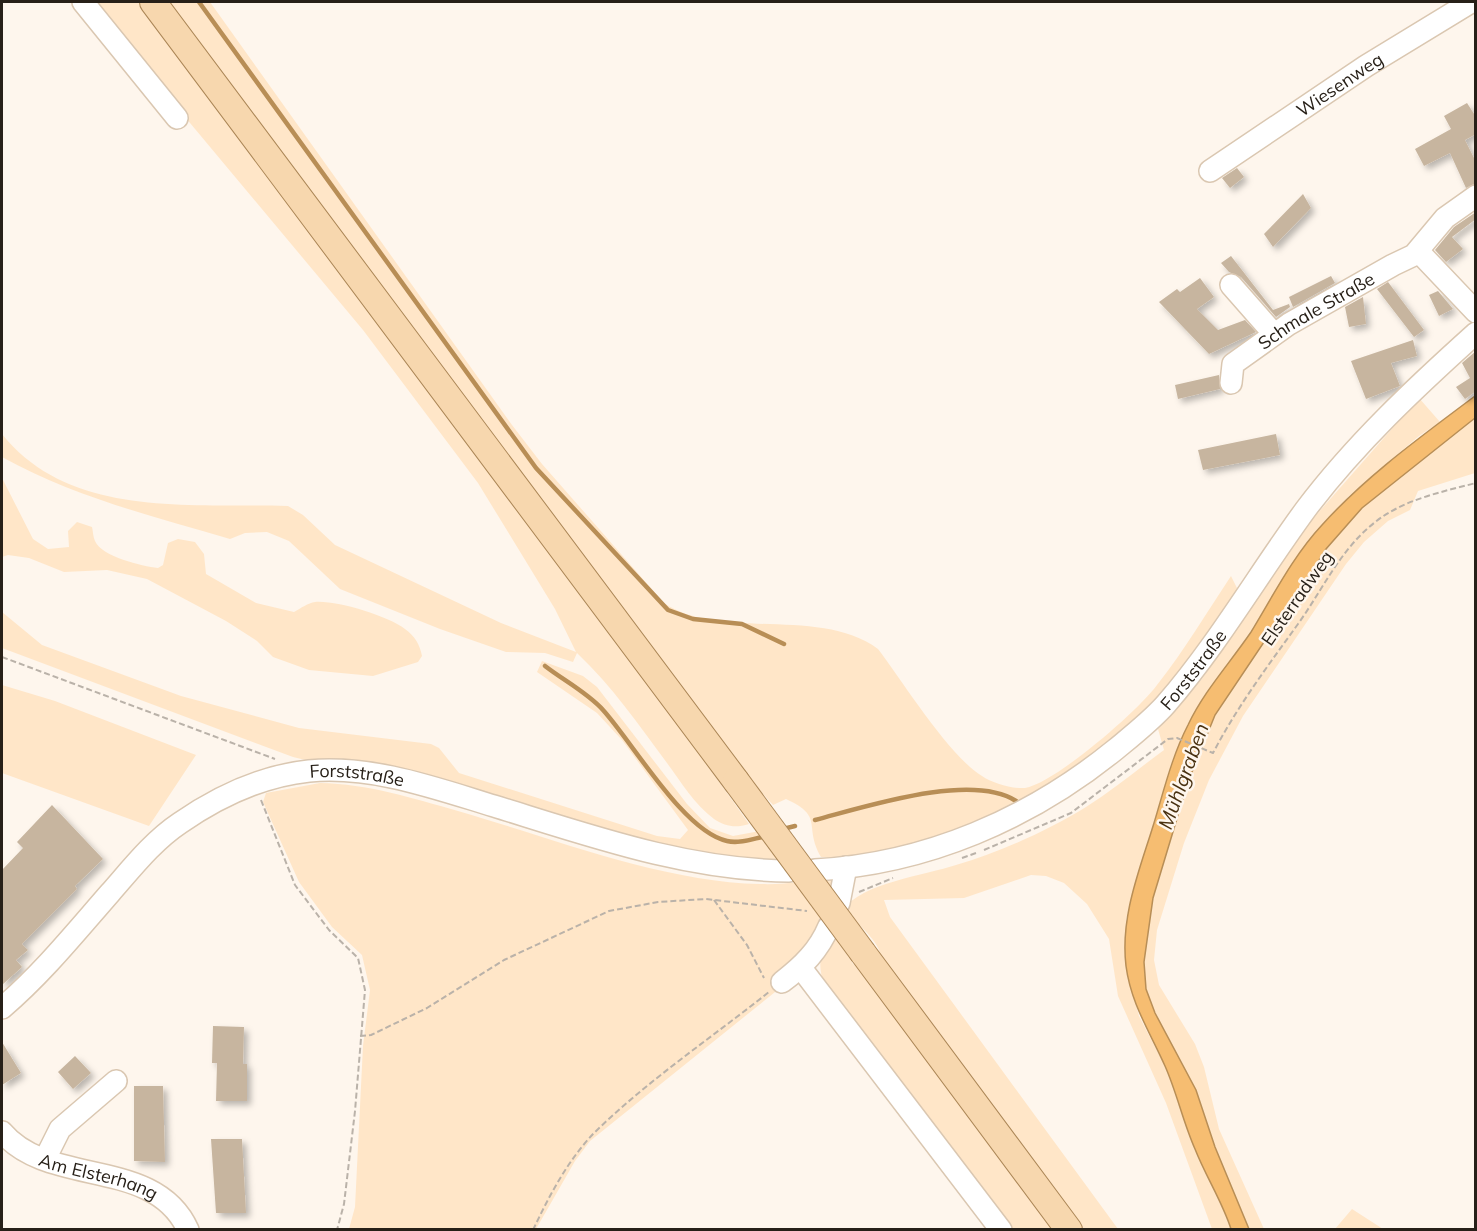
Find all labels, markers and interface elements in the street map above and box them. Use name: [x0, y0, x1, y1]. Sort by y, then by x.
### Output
street label: Wiesenweg: [1292, 47, 1387, 121]
street label: Schmale Straße: [1253, 267, 1378, 354]
street label: Elsterradweg: [1256, 546, 1338, 650]
street label: Forststraße: [1155, 625, 1231, 714]
water label: Mühlgraben: [1152, 720, 1214, 832]
street label: Forststraße: [309, 758, 407, 791]
street label: Am Elsterhang: [36, 1147, 163, 1204]

